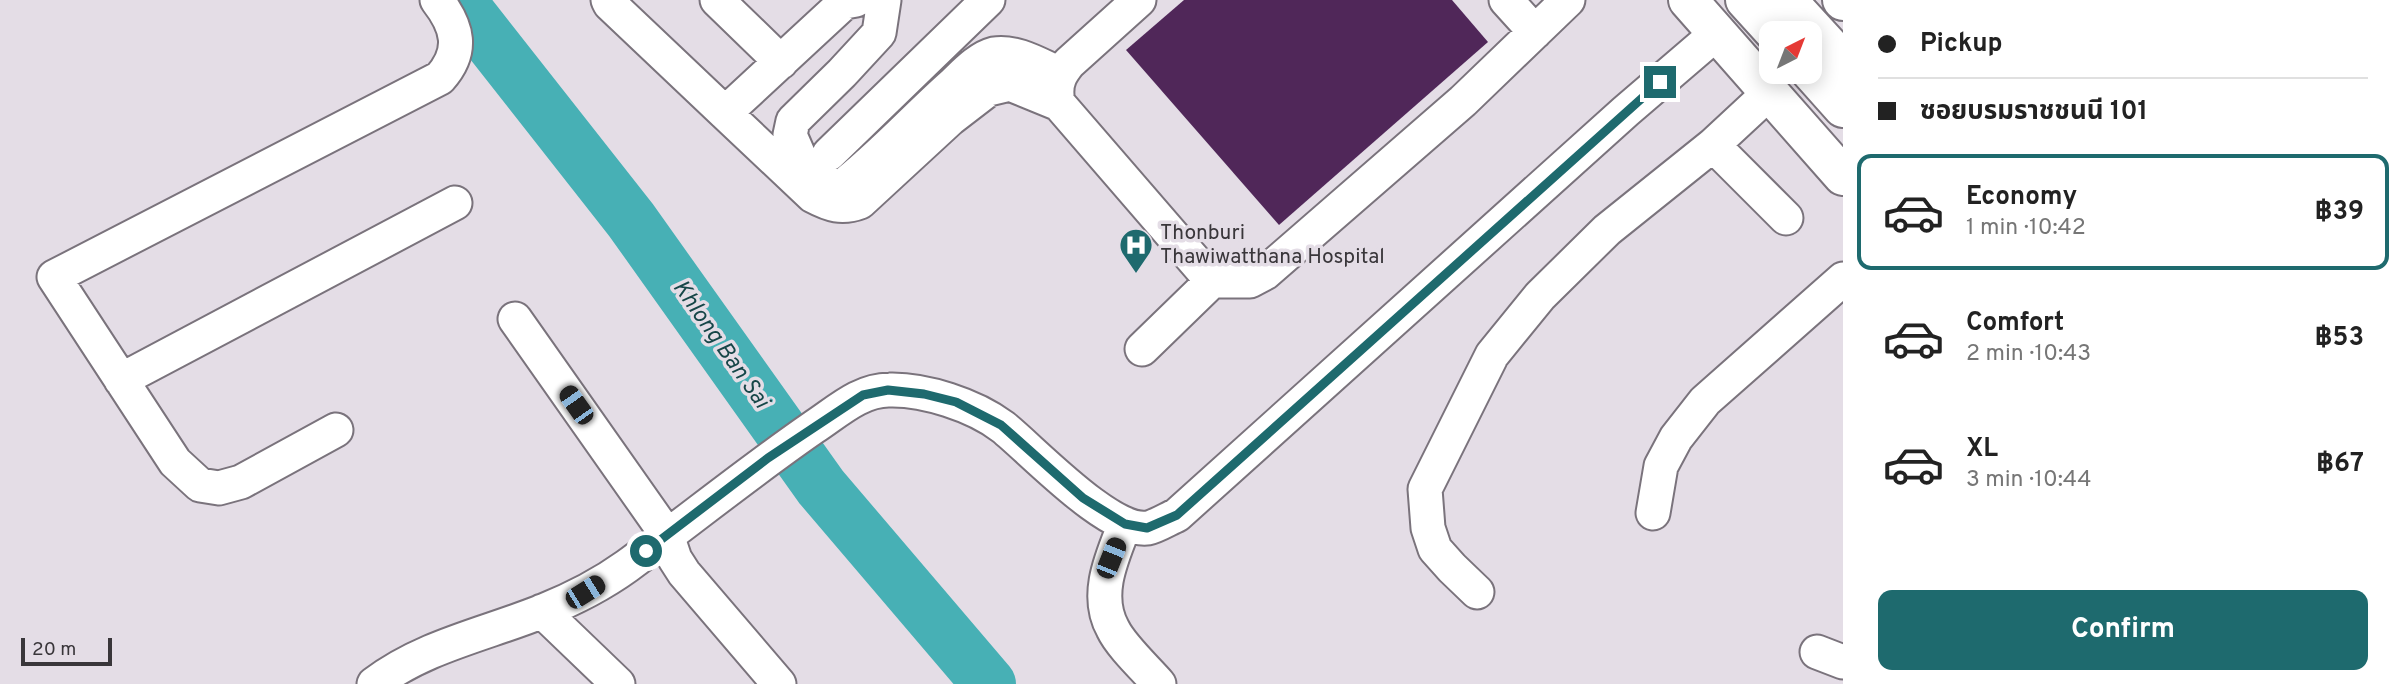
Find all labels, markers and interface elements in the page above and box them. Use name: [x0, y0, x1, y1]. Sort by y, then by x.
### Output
north arrow: [1759, 21, 1822, 84]
map controls: [1759, 21, 1822, 84]
text: Pickup: [1920, 28, 2003, 61]
route end: [1644, 66, 1676, 98]
text: ซอยบรมราชชนนี 101: [1920, 96, 2148, 129]
icon: car: [1882, 181, 1945, 244]
text: Economy: [1966, 181, 2077, 214]
text: ฿39: [2315, 196, 2364, 229]
text: 1 min · 10:42: [1966, 214, 2086, 243]
place label: Thonburi Thawiwatthana Hospital: [1160, 220, 1385, 271]
hospital icon: Thonburi Thawiwatthana Hospital: [1117, 226, 1155, 275]
water label: Khlong Ban Sai: [665, 275, 776, 416]
icon: car: [1882, 307, 1945, 370]
text: Comfort: [1966, 307, 2064, 340]
text: ฿53: [2315, 322, 2364, 355]
text: 2 min · 10:43: [1966, 340, 2091, 369]
car: [556, 382, 597, 428]
icon: car: [1882, 433, 1945, 496]
text: XL: [1966, 433, 1998, 466]
text: ฿67: [2316, 448, 2364, 481]
text: 3 min · 10:44: [1966, 466, 2091, 495]
route start: [630, 535, 662, 567]
car: [1094, 535, 1129, 581]
car: [562, 572, 609, 612]
button: Confirm: [1878, 590, 2368, 670]
scale bar: [21, 635, 112, 667]
text: 20 m: [32, 638, 76, 662]

